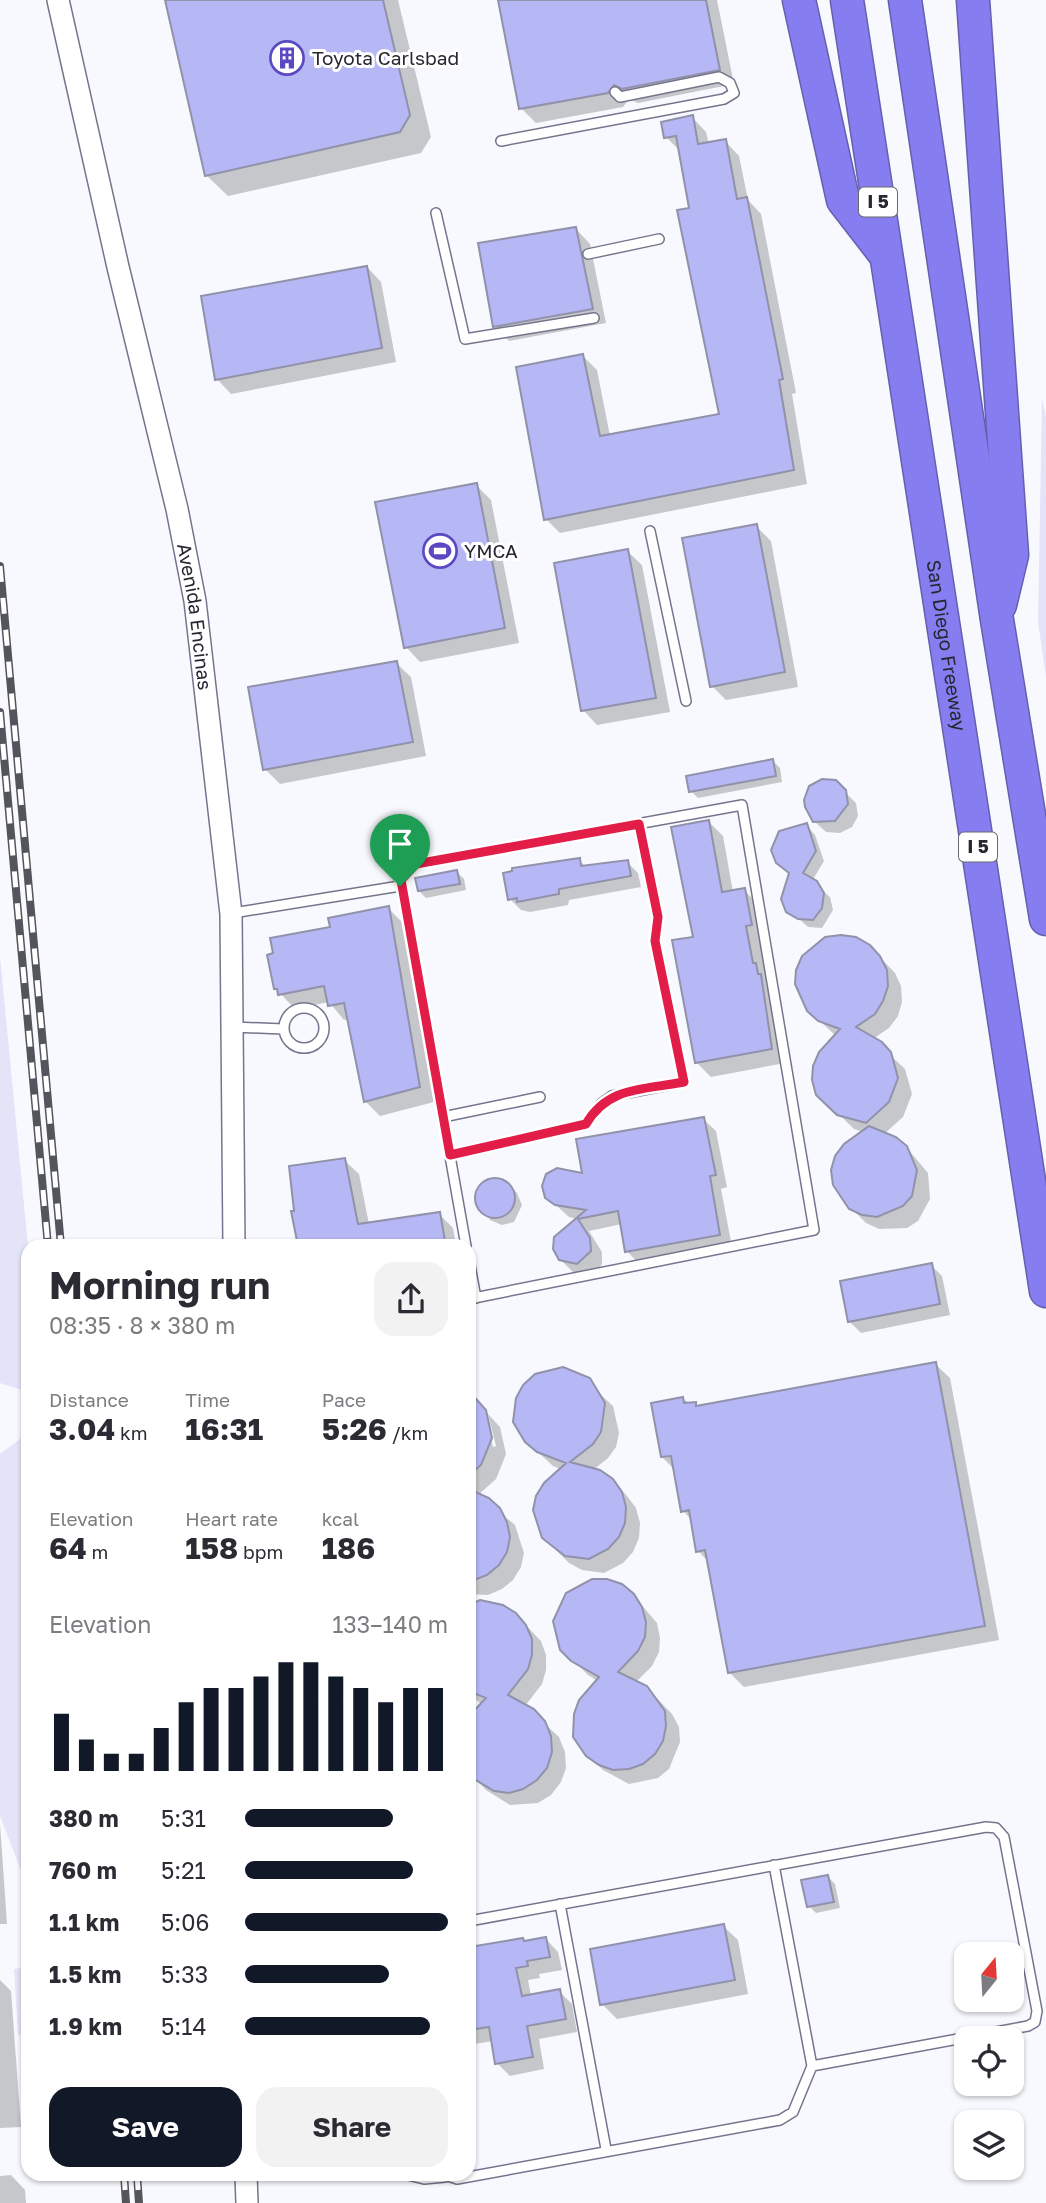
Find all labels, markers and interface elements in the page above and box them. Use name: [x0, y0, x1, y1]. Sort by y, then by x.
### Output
building icon: Toyota Carlsbad: [268, 39, 306, 77]
place label: Toyota Carlsbad: [312, 46, 459, 69]
road number: I 5: [859, 188, 897, 216]
sports icon: YMCA: [421, 532, 459, 570]
place label: YMCA: [464, 539, 518, 562]
street label: Avenida Encinas: [173, 541, 217, 691]
street label: San Diego Freeway: [922, 558, 972, 733]
pin: [370, 814, 430, 886]
icon: arrive: [381, 825, 419, 863]
road number: I 5: [959, 832, 997, 862]
text: Morning run: [49, 1262, 270, 1307]
button: share: [374, 1262, 448, 1336]
text: 08:35 · 8 × 380 m: [49, 1311, 235, 1339]
text: Distance: [49, 1388, 129, 1411]
text: Time: [185, 1388, 230, 1411]
text: Pace: [322, 1388, 366, 1411]
text: 3.04: [49, 1411, 115, 1447]
text: 16:31: [185, 1411, 263, 1447]
text: 5:26: [322, 1411, 387, 1447]
text: km: [115, 1421, 147, 1444]
text: /km: [387, 1421, 428, 1444]
text: Elevation: [49, 1507, 134, 1530]
text: Heart rate: [185, 1507, 278, 1530]
text: kcal: [322, 1507, 359, 1530]
text: 64: [49, 1530, 87, 1566]
text: 158: [185, 1530, 238, 1566]
text: 186: [322, 1530, 375, 1566]
text: m: [87, 1540, 108, 1563]
text: bpm: [238, 1540, 283, 1563]
text: Elevation: [49, 1610, 151, 1638]
text: 133–140 m: [332, 1610, 448, 1638]
text: 380 m: [49, 1804, 119, 1832]
text: 5:31: [161, 1804, 206, 1832]
text: 760 m: [49, 1856, 117, 1884]
text: 5:21: [161, 1856, 206, 1884]
text: 1.1 km: [49, 1908, 119, 1936]
text: 5:06: [161, 1908, 209, 1936]
north arrow: [954, 1942, 1024, 2012]
map controls: [954, 1942, 1024, 2180]
text: 1.5 km: [49, 1960, 121, 1988]
text: 5:33: [161, 1960, 208, 1988]
text: 1.9 km: [49, 2012, 122, 2040]
text: 5:14: [161, 2012, 206, 2040]
button: locate: [954, 2026, 1024, 2096]
button: Save: [49, 2087, 242, 2167]
button: Share: [256, 2087, 448, 2167]
button: layers: [954, 2110, 1024, 2180]

